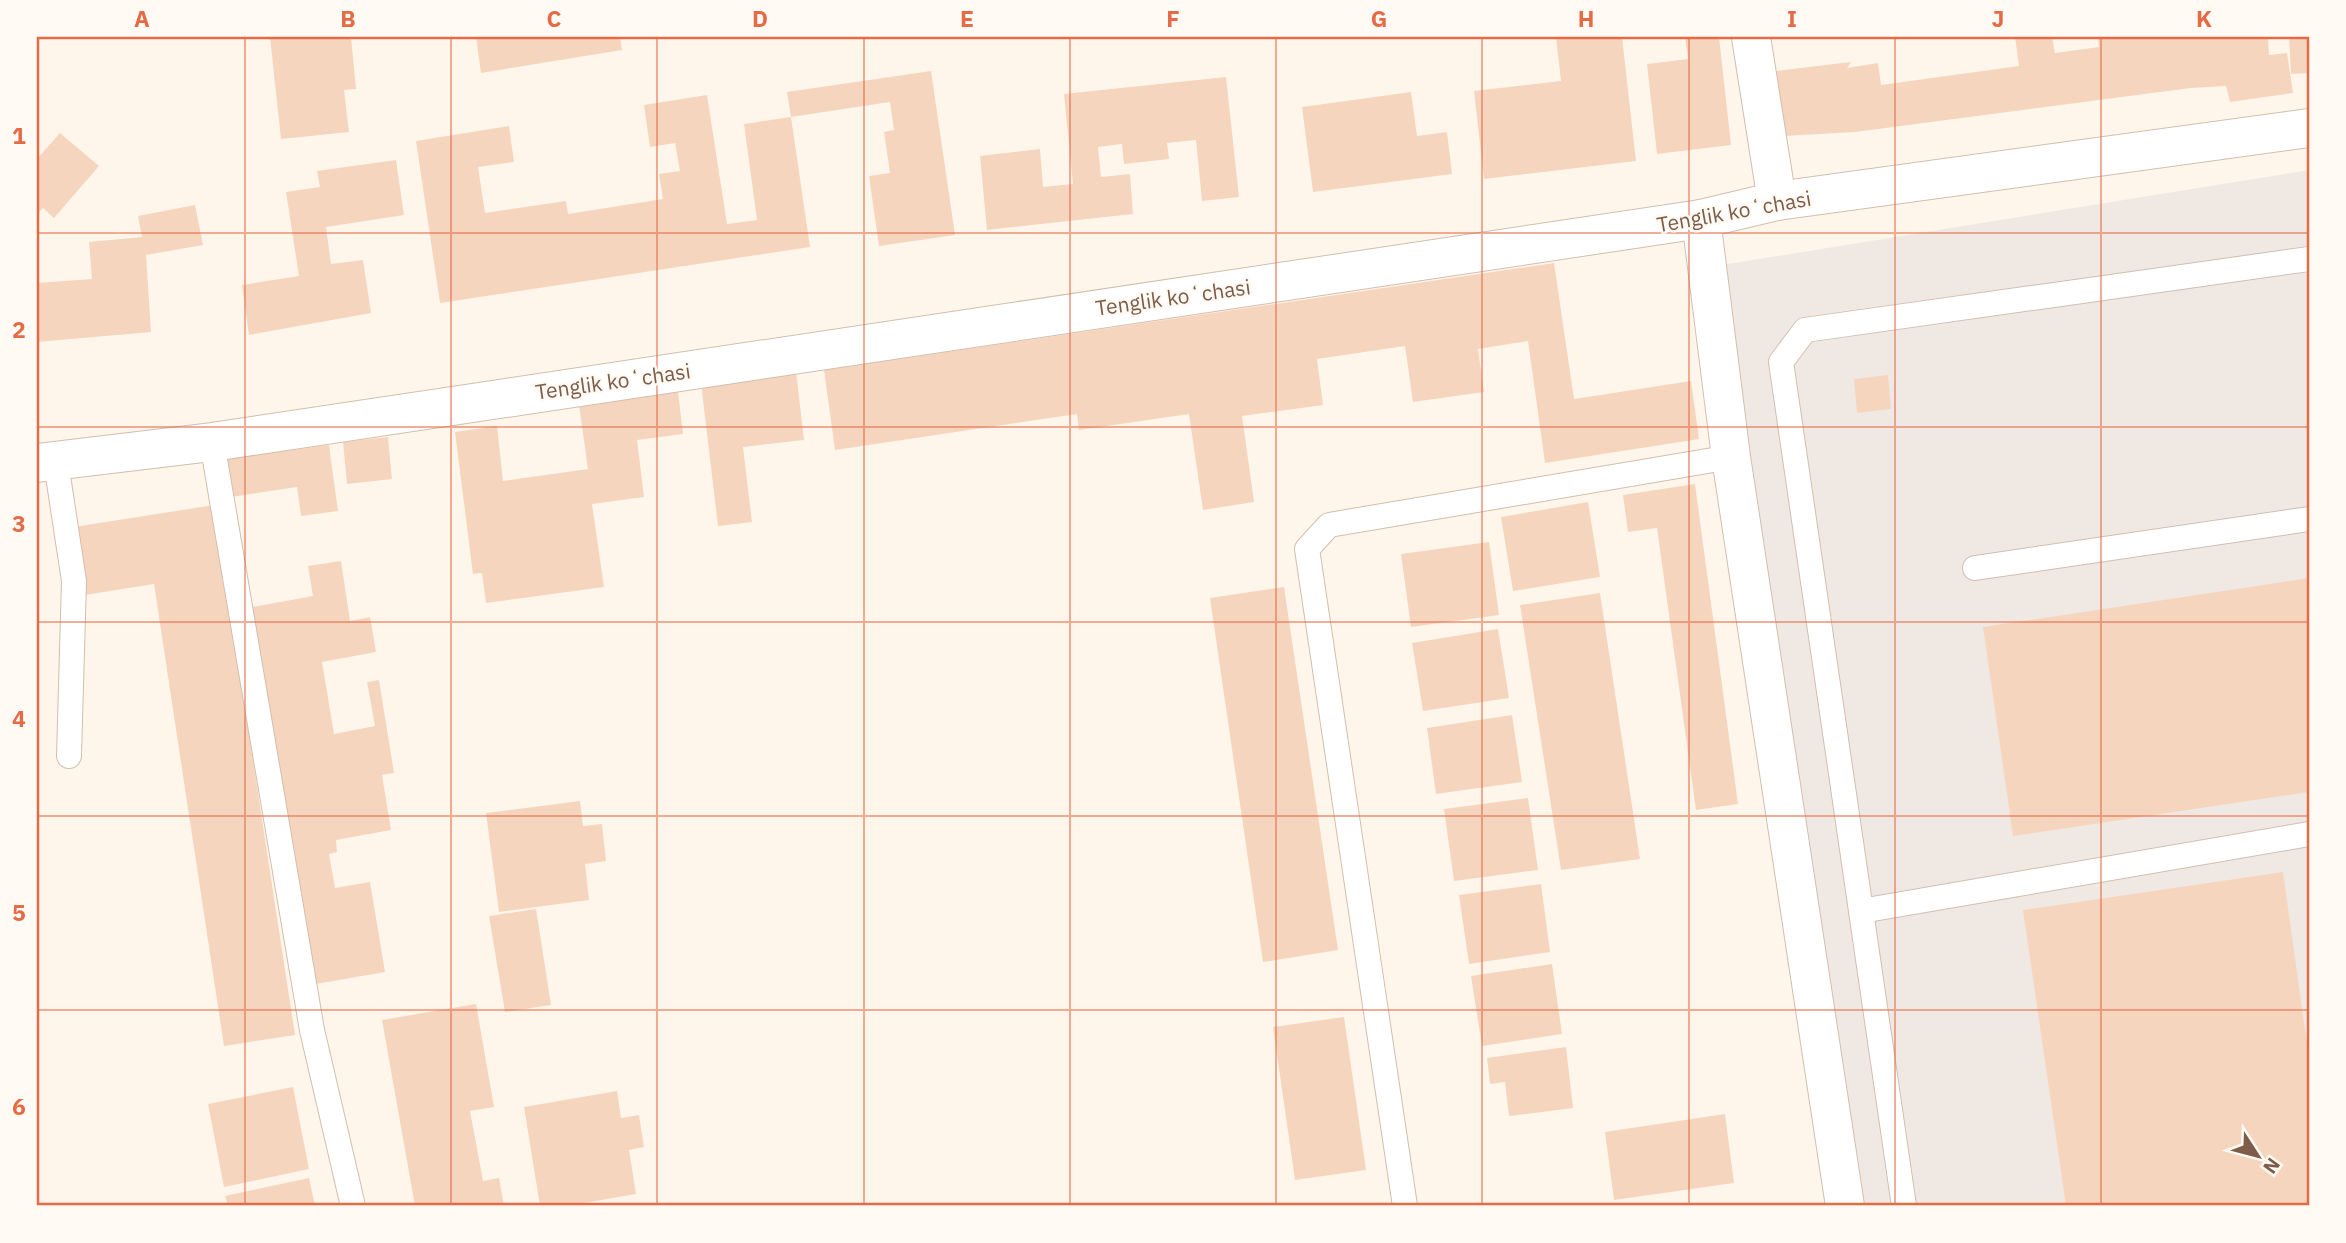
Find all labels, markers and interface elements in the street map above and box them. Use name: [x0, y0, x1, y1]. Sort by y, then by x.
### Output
text: A: [134, 3, 150, 33]
text: B: [340, 3, 356, 33]
text: C: [547, 3, 562, 33]
text: D: [752, 3, 768, 33]
text: E: [960, 3, 974, 33]
text: F: [1166, 3, 1180, 33]
text: G: [1371, 3, 1387, 33]
text: H: [1578, 3, 1594, 33]
text: I: [1787, 3, 1797, 33]
text: J: [1992, 3, 2004, 33]
text: K: [2196, 3, 2212, 33]
text: 1: [12, 120, 26, 150]
street label: Tenglik koʻchasi: [1654, 184, 1813, 238]
street label: Tenglik koʻchasi: [1093, 272, 1252, 322]
text: 2: [12, 314, 26, 344]
street label: Tenglik koʻchasi: [533, 356, 692, 406]
text: 3: [12, 508, 26, 538]
text: 4: [12, 703, 26, 733]
text: 5: [12, 897, 26, 927]
text: 6: [12, 1091, 26, 1121]
north arrow: [2224, 1120, 2294, 1190]
text: N: [2258, 1153, 2286, 1179]

